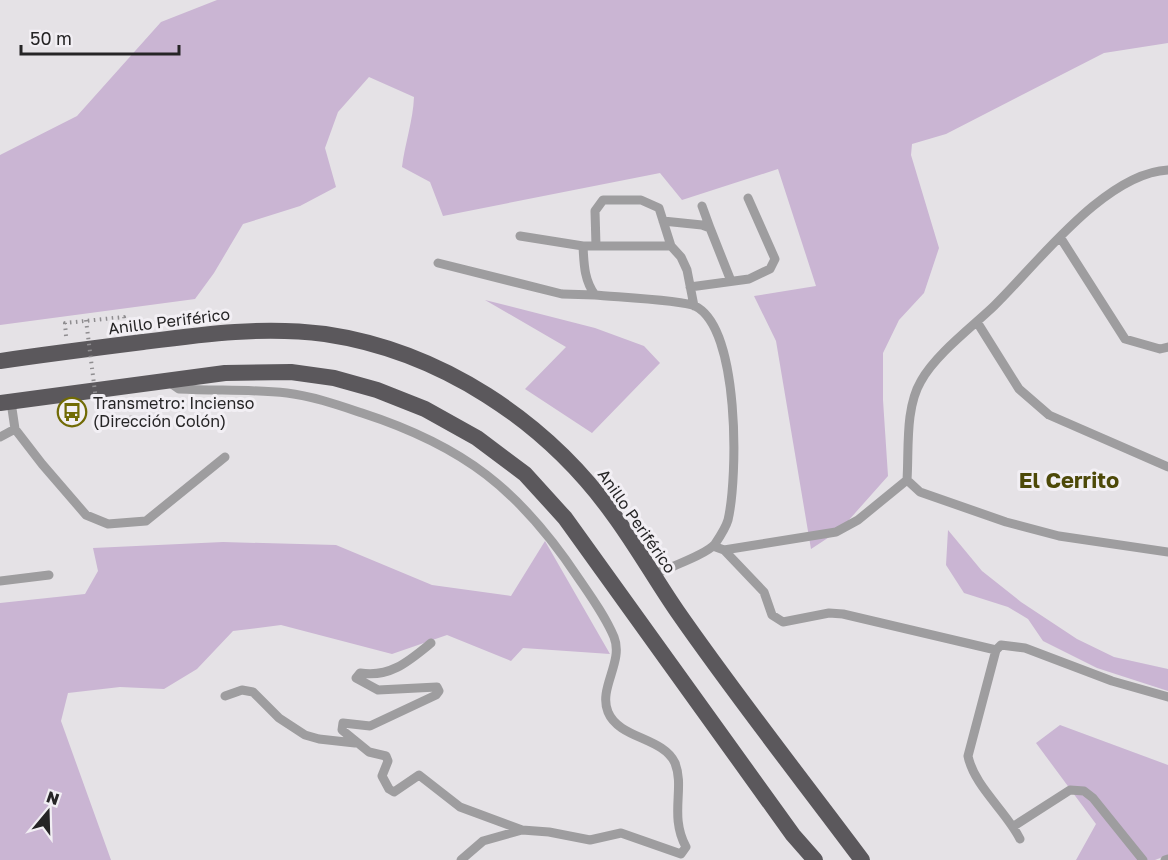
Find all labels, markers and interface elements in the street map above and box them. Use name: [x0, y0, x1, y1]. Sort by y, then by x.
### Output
scale bar: [21, 18, 178, 56]
text: 50 m: [30, 27, 72, 49]
street label: Anillo Periférico: [107, 304, 231, 338]
place label: Transmetro: Incienso (Dirección Colón): [93, 393, 254, 431]
bus stop icon: Transmetro: Incienso (Dirección Colón): [56, 396, 88, 428]
street label: Anillo Periférico: [594, 465, 680, 577]
district label: El Cerrito: [1019, 466, 1119, 493]
north arrow: [18, 782, 78, 842]
text: N: [44, 786, 62, 809]

